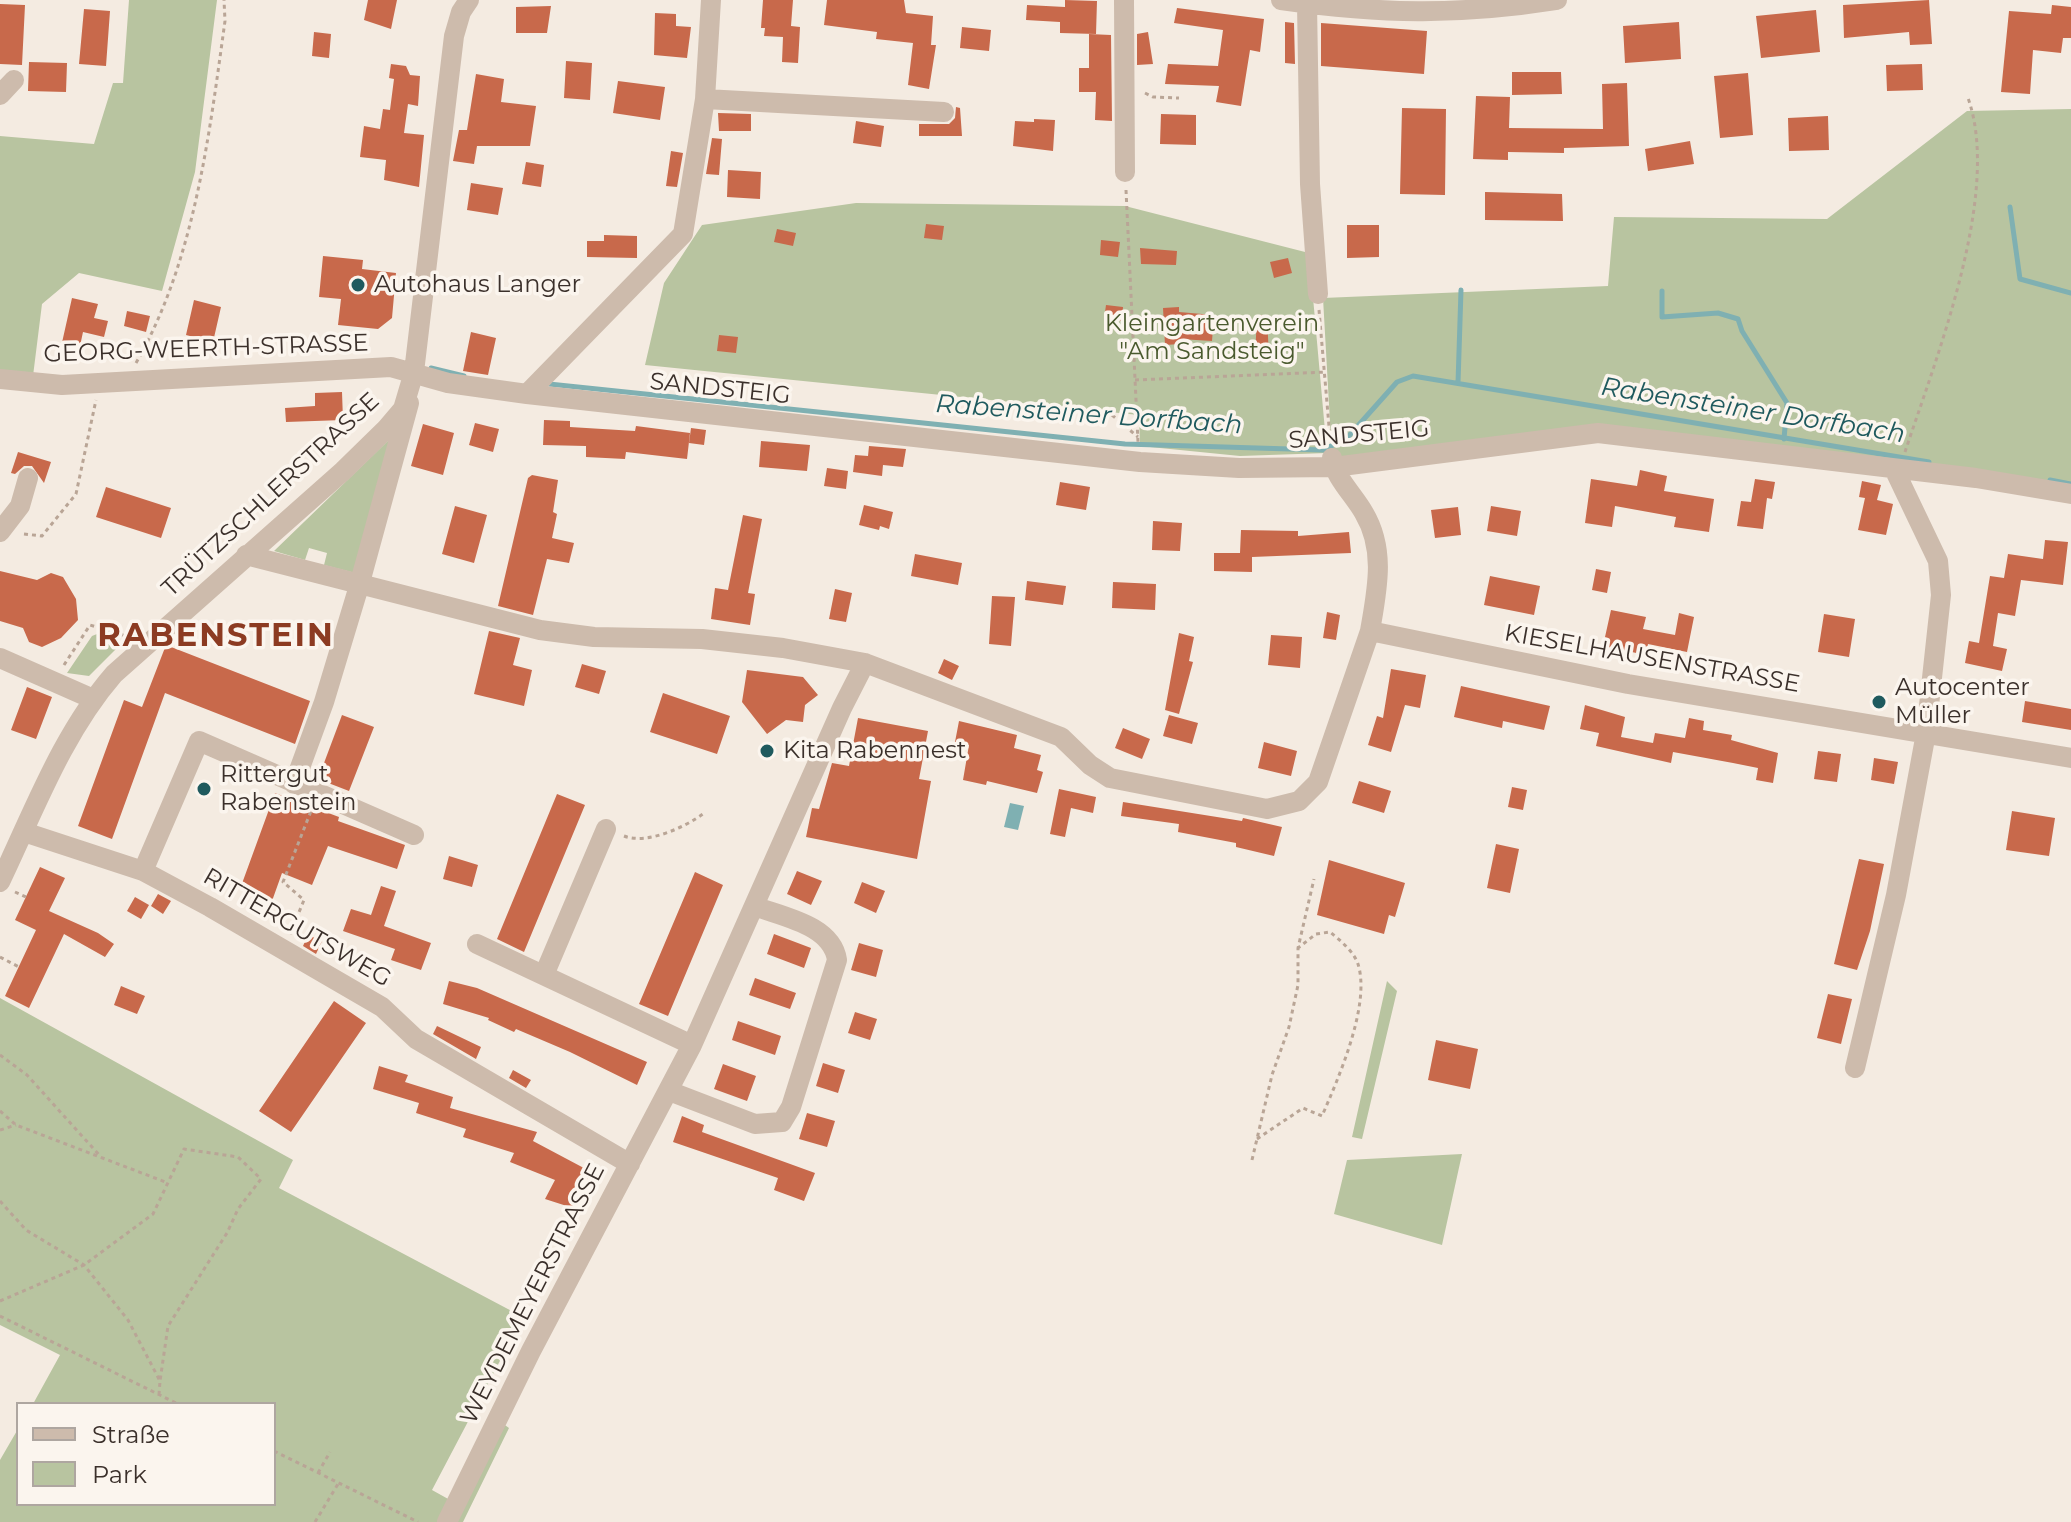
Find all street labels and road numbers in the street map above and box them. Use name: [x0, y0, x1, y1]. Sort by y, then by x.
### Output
street label: GEORG-WEERTH-STRASSE: [43, 329, 369, 369]
street label: SANDSTEIG: [648, 367, 792, 411]
street label: TRÜTZSCHLERSTRASSE: [156, 387, 386, 603]
street label: SANDSTEIG: [1287, 414, 1431, 456]
street label: KIESELHAUSENSTRASSE: [1502, 619, 1802, 699]
street label: RITTERGUTSWEG: [198, 862, 396, 994]
street label: WEYDEMEYERSTRASSE: [455, 1159, 611, 1429]

